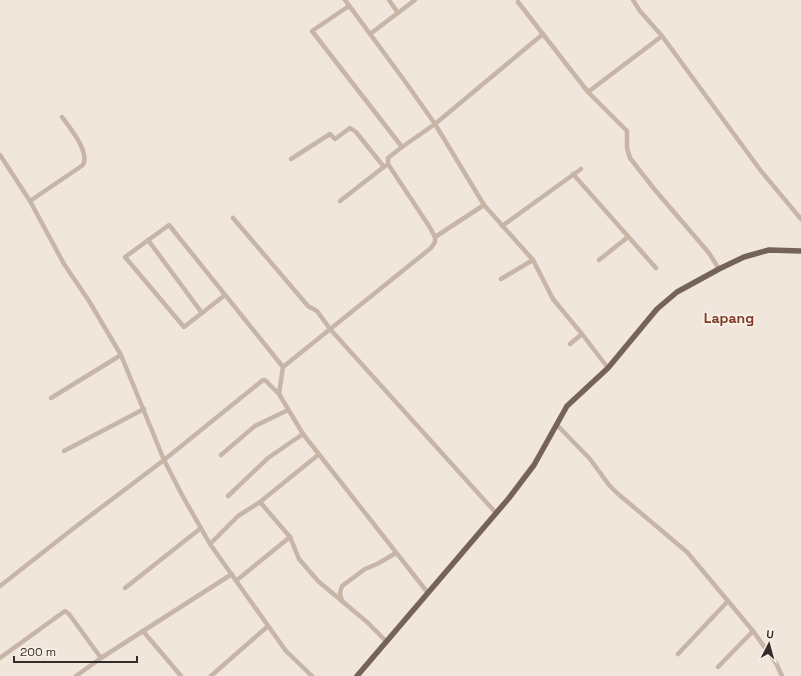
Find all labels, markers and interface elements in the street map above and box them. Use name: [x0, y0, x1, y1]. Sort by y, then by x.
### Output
district label: Lapang: [704, 309, 754, 327]
north arrow: [749, 624, 789, 664]
text: U: [766, 627, 774, 641]
scale bar: [14, 638, 137, 664]
text: 200 m: [20, 644, 56, 660]

